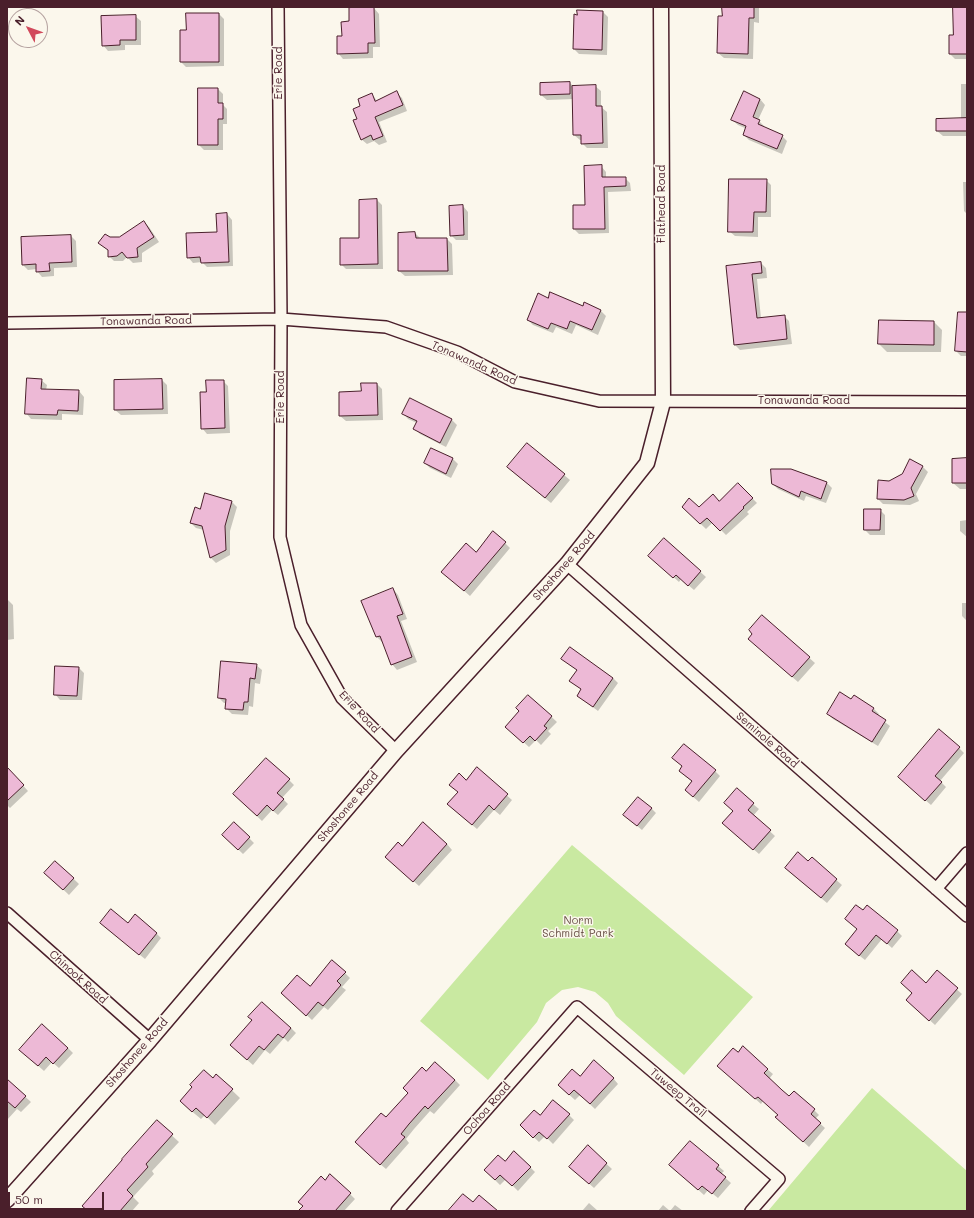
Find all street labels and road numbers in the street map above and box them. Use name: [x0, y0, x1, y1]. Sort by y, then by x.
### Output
street label: Erie Road: [272, 47, 286, 99]
street label: Flathead Road: [655, 165, 669, 243]
street label: Tonawanda Road: [100, 314, 192, 328]
street label: Tonawanda Road: [429, 338, 519, 388]
street label: Erie Road: [274, 371, 288, 423]
street label: Tonawanda Road: [758, 394, 850, 408]
street label: Shoshonee Road: [530, 529, 598, 603]
street label: Erie Road: [336, 688, 382, 736]
street label: Seminole Road: [733, 709, 801, 771]
street label: Shoshonee Road: [315, 769, 381, 845]
street label: Chinook Road: [46, 948, 110, 1006]
street label: Shoshonee Road: [103, 1016, 171, 1090]
street label: Tuweep Trail: [647, 1066, 709, 1120]
street label: Ochoa Road: [460, 1080, 514, 1138]

